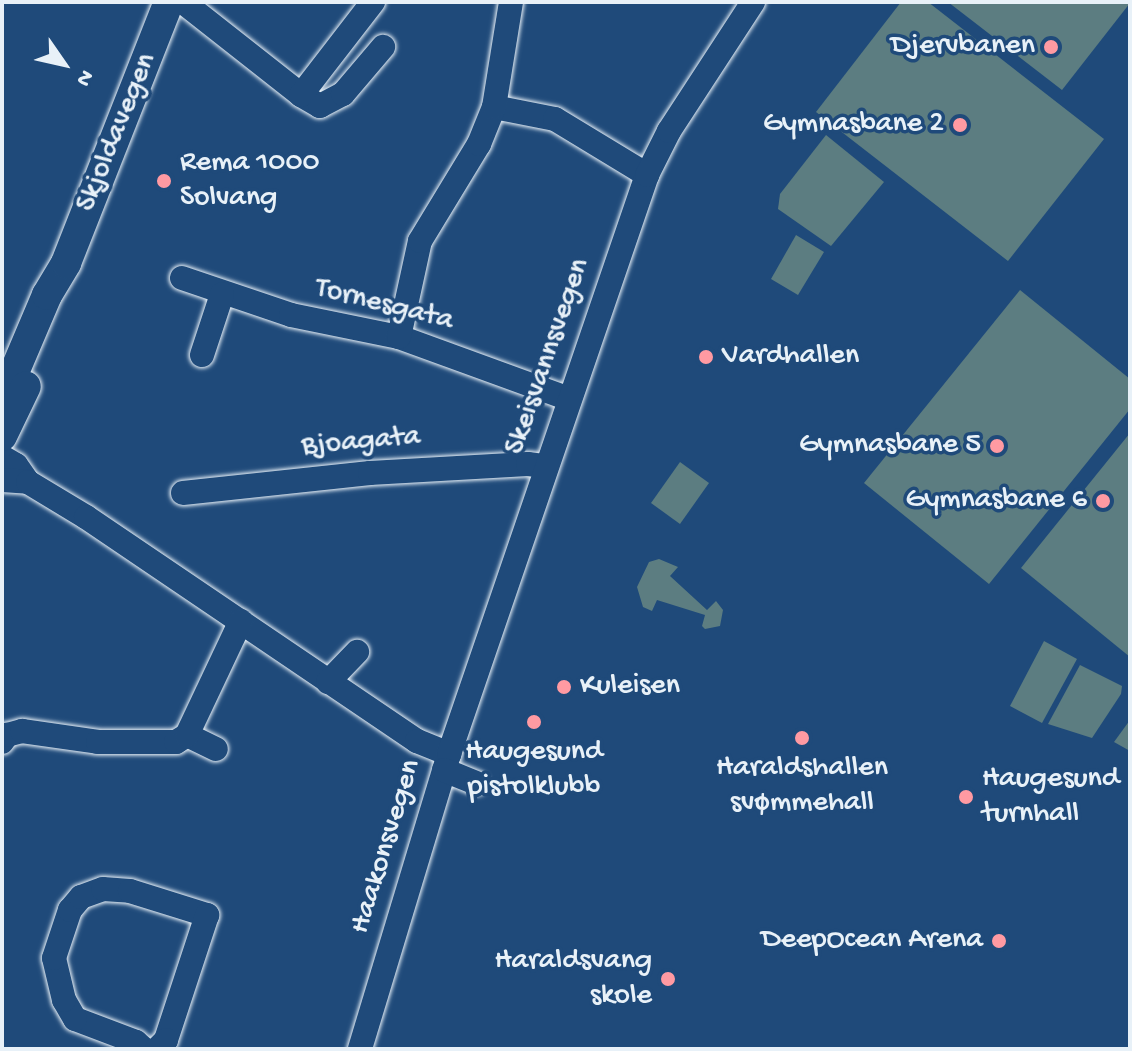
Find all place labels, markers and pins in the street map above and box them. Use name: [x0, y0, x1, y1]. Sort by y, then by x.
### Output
place label: Djervbanen: [891, 29, 1035, 65]
marker: Djervbanen: [1042, 38, 1060, 56]
place label: Gymnasbane 2: [763, 107, 944, 143]
marker: Gymnasbane 2: [951, 116, 969, 134]
place label: Rema 1000 Solvang: [180, 146, 319, 216]
marker: Rema 1000 Solvang: [155, 172, 173, 190]
place label: Vardhallen: [722, 339, 859, 375]
marker: Vardhallen: [697, 348, 715, 366]
place label: Gymnasbane 5: [799, 428, 981, 464]
marker: Gymnasbane 5: [988, 437, 1006, 455]
place label: Gymnasbane 6: [906, 483, 1087, 519]
marker: Gymnasbane 6: [1094, 492, 1112, 510]
place label: Kuleisen: [580, 669, 680, 705]
marker: Kuleisen: [555, 678, 573, 696]
marker: Haugesund pistolklubb: [525, 713, 543, 731]
marker: Haraldshallen svømmehall: [793, 729, 811, 747]
place label: Haugesund pistolklubb: [465, 735, 603, 806]
place label: Haraldshallen svømmehall: [716, 751, 888, 822]
place label: Haugesund turnhall: [982, 762, 1119, 832]
marker: Haugesund turnhall: [957, 788, 975, 806]
place label: DeepOcean Arena: [761, 923, 983, 959]
marker: DeepOcean Arena: [990, 932, 1008, 950]
place label: Haraldsvang skole: [495, 944, 652, 1014]
marker: Haraldsvang skole: [659, 970, 677, 988]

